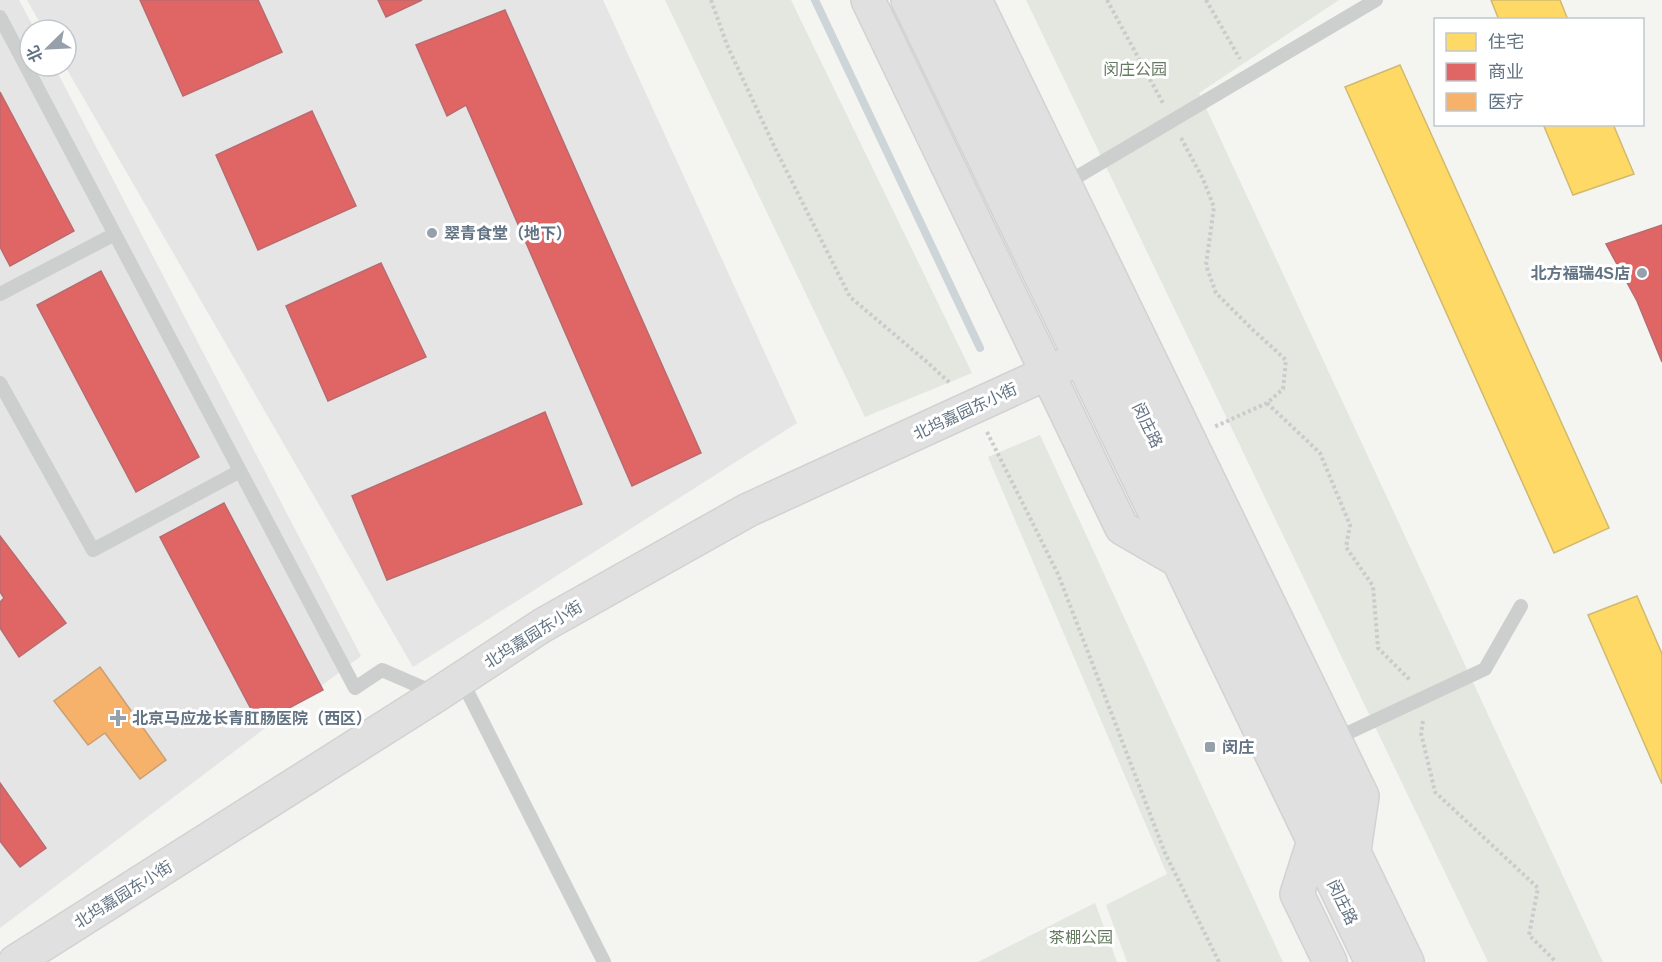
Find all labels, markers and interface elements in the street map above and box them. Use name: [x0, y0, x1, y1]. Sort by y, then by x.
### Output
north arrow: [18, 18, 78, 78]
legend: [1434, 18, 1644, 126]
text: 住宅: [1488, 32, 1524, 52]
text: 北: [24, 43, 46, 65]
park label: 闵庄公园: [1103, 61, 1167, 78]
text: 商业: [1488, 62, 1524, 82]
text: 医疗: [1488, 92, 1524, 112]
place label: 翠青食堂（地下）: [444, 225, 572, 242]
marker: 翠青食堂（地下）: [425, 226, 439, 240]
place label: 北方福瑞4S店: [1530, 265, 1630, 282]
marker: 北方福瑞4S店: [1635, 266, 1649, 280]
street label: 北坞嘉园东小街: [911, 380, 1020, 443]
street label: 闵庄路: [1129, 400, 1166, 451]
street label: 北坞嘉园东小街: [481, 598, 585, 671]
marker: 北京马应龙长青肛肠医院（西区）: [109, 709, 127, 727]
place label: 北京马应龙长青肛肠医院（西区）: [132, 709, 372, 727]
place label: 闵庄: [1222, 739, 1254, 756]
marker: 闵庄: [1203, 740, 1217, 754]
street label: 北坞嘉园东小街: [71, 858, 175, 931]
street label: 闵庄路: [1324, 877, 1361, 928]
park label: 茶棚公园: [1049, 929, 1113, 946]

